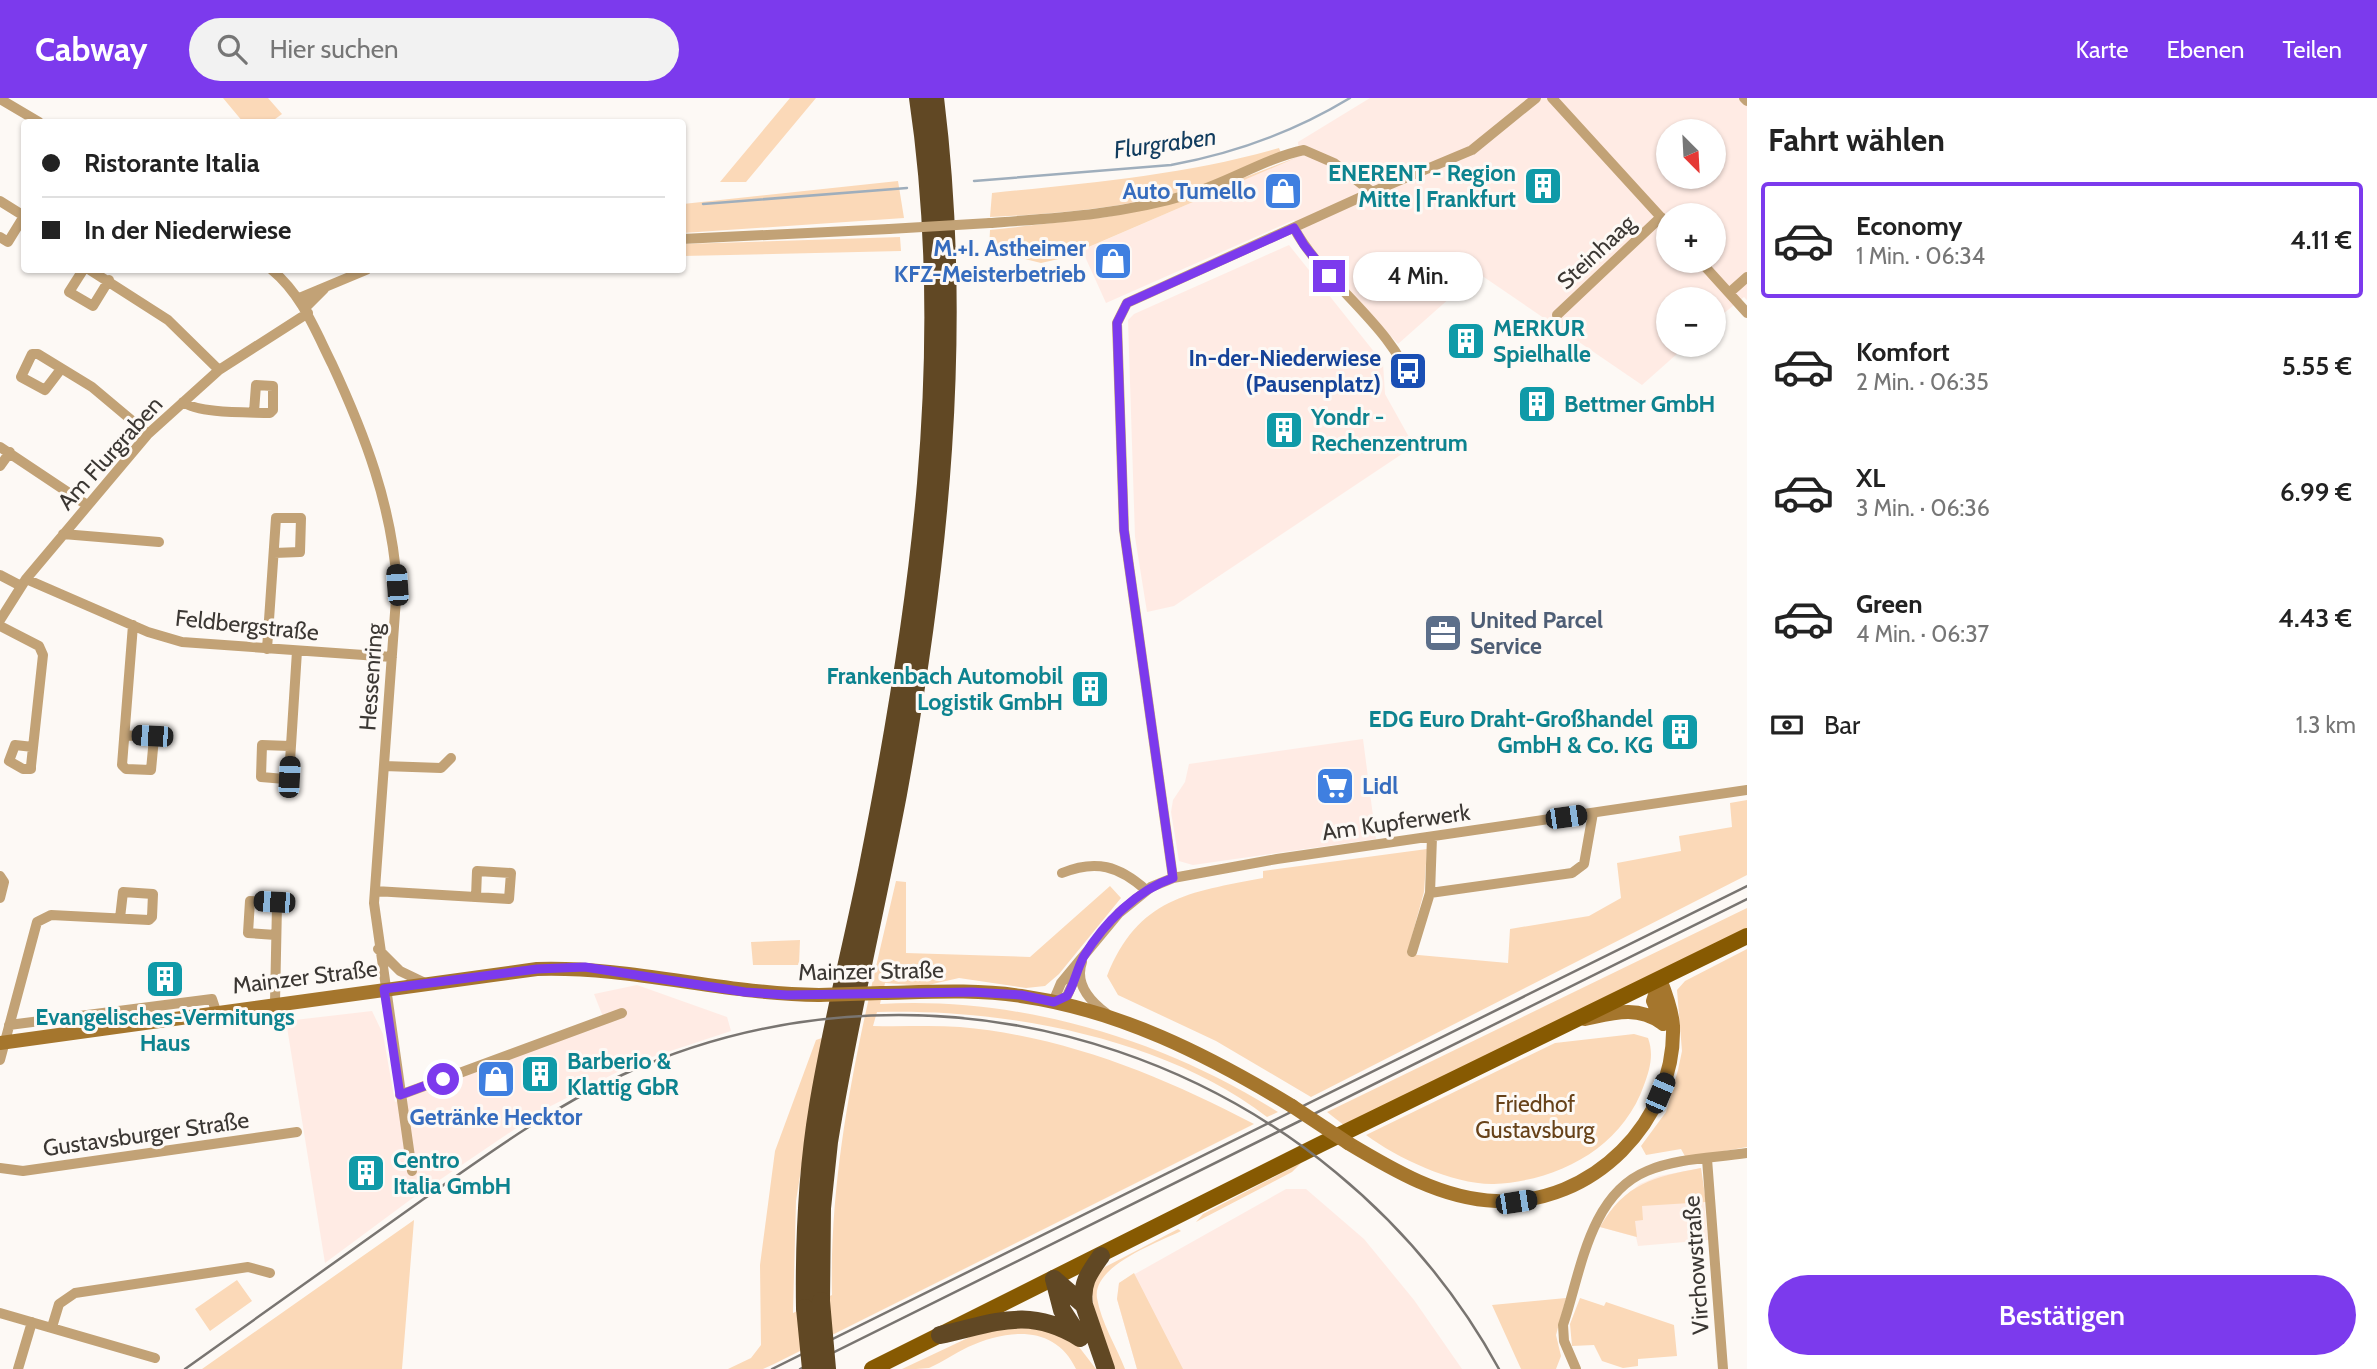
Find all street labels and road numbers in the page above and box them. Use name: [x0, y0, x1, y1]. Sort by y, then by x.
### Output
street label: Steinhaag: [1551, 209, 1641, 295]
street label: Am Flurgraben: [52, 390, 168, 516]
street label: Feldbergstraße: [174, 604, 320, 646]
street label: Hessenring: [353, 622, 389, 732]
street label: Am Kupferwerk: [1320, 798, 1472, 846]
street label: Mainzer Straße: [231, 954, 379, 1000]
street label: Mainzer Straße: [798, 956, 944, 986]
street label: Gustavsburger Straße: [41, 1106, 251, 1162]
street label: Virchowstraße: [1677, 1194, 1715, 1335]

